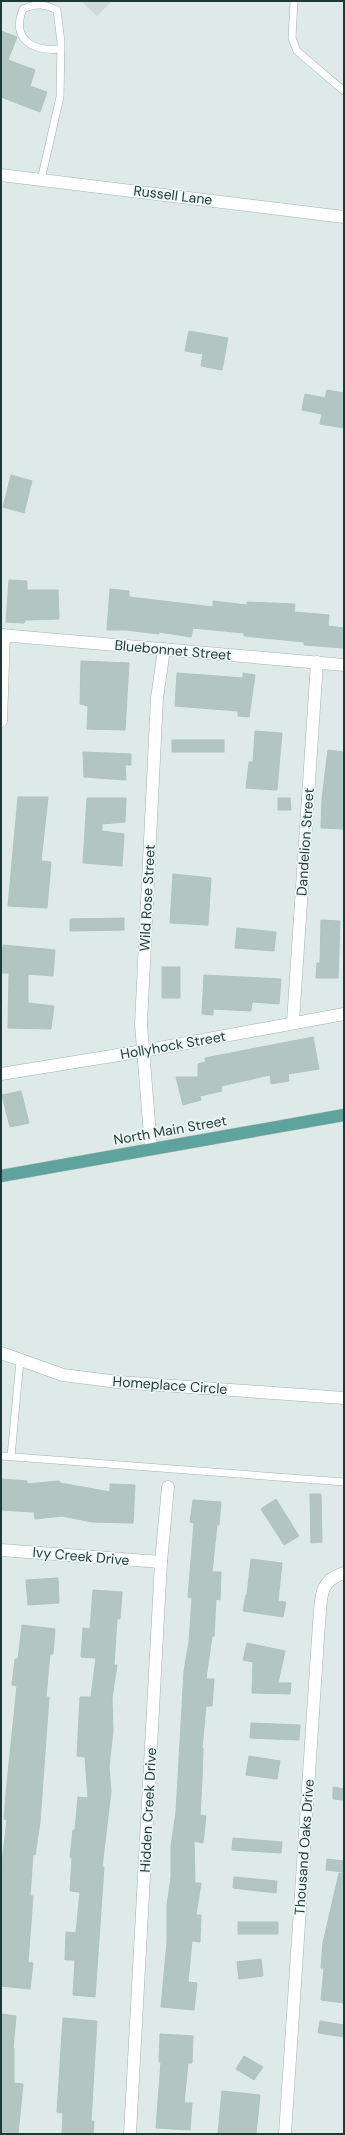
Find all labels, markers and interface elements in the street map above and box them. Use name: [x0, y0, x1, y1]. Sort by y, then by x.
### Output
street label: Russell Lane: [133, 181, 213, 209]
street label: Bluebonnet Street: [114, 636, 232, 664]
street label: Dandelion Street: [292, 787, 318, 897]
street label: Wild Rose Street: [135, 844, 159, 952]
street label: Hollyhock Street: [119, 1027, 227, 1063]
street label: North Main Street: [112, 1111, 228, 1149]
street label: Homeplace Circle: [112, 1372, 228, 1398]
street label: Ivy Creek Drive: [32, 1543, 130, 1569]
street label: Hidden Creek Drive: [136, 1747, 160, 1873]
street label: Thousand Oaks Drive: [290, 1778, 318, 1916]

